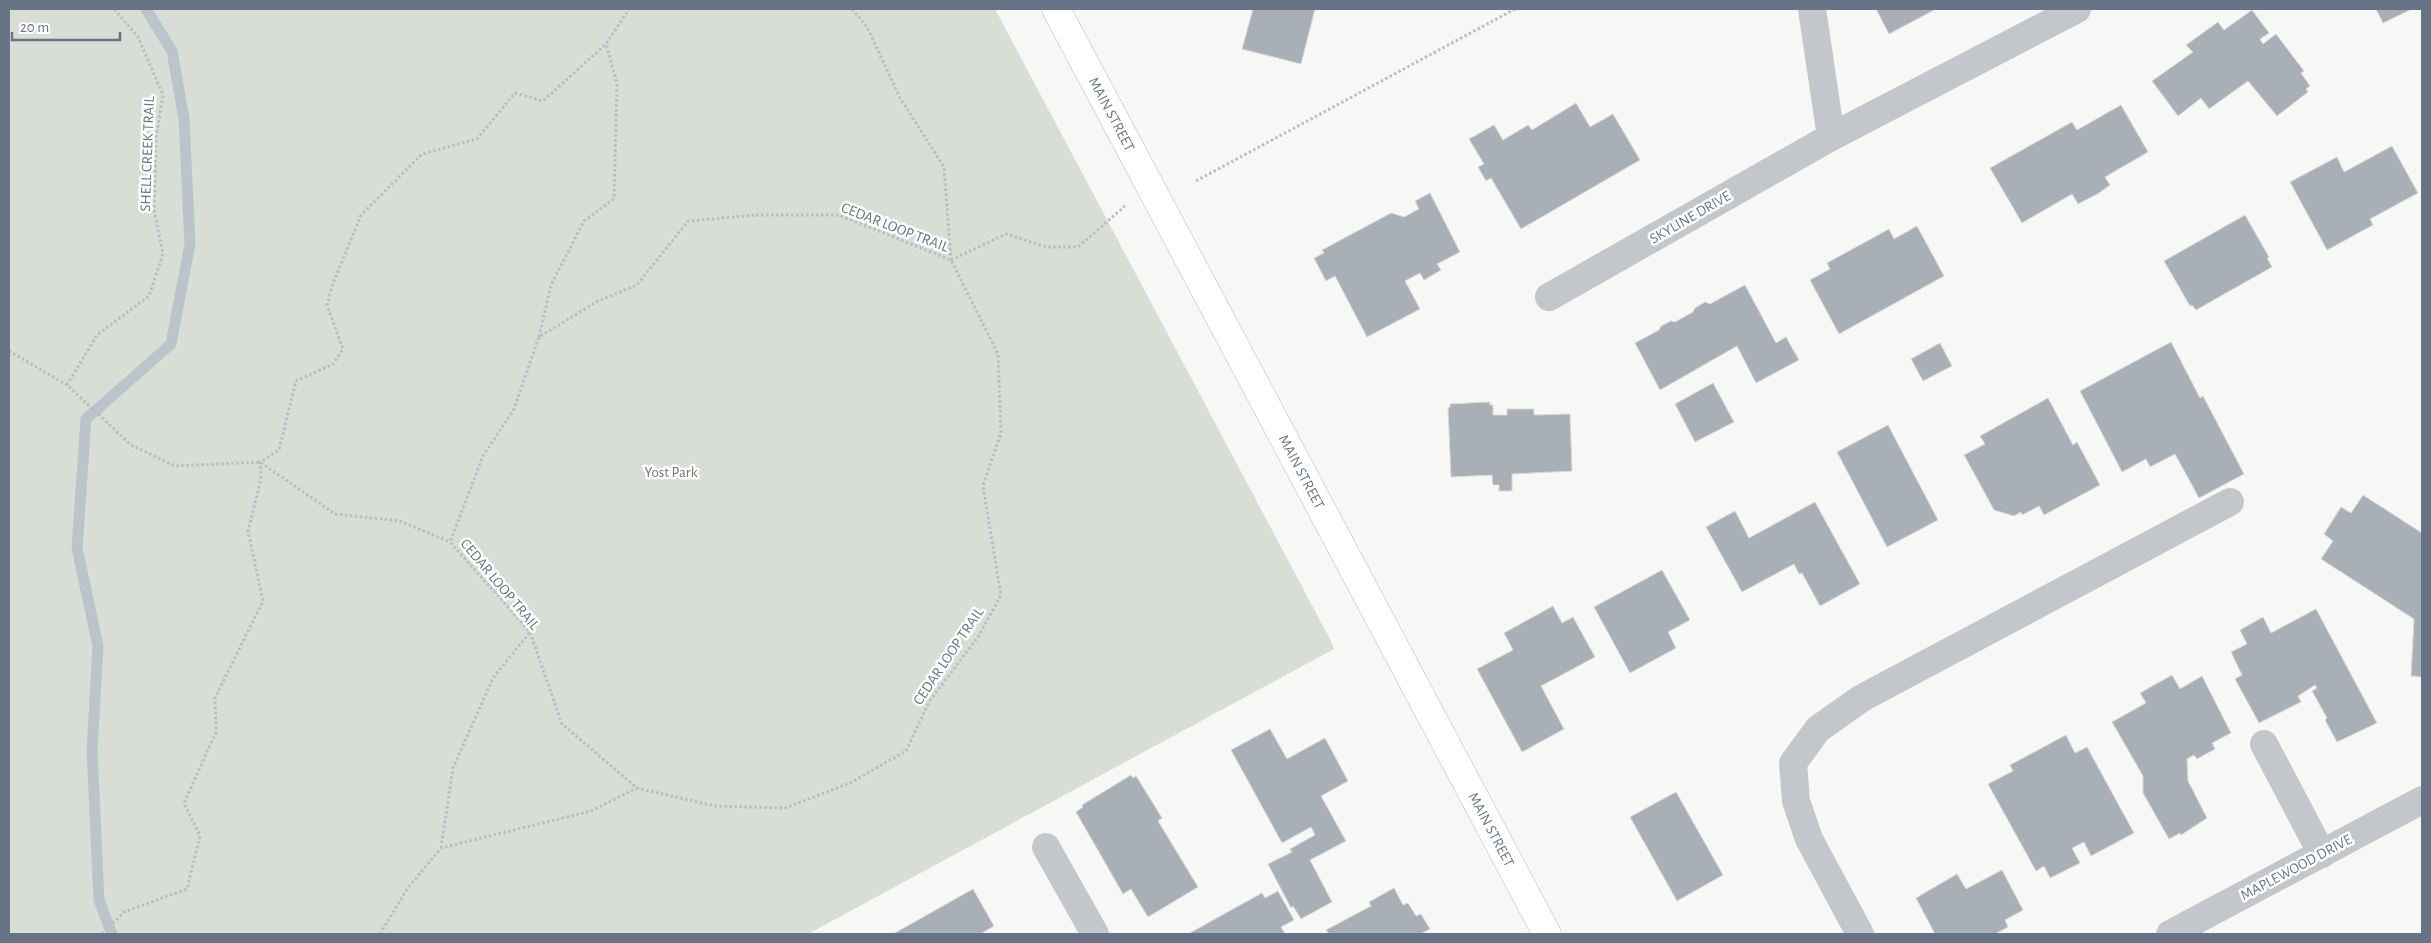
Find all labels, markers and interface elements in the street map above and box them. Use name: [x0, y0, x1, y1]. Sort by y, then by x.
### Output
scale bar: [12, 10, 120, 42]
text: 20 m: [20, 20, 49, 35]
street label: MAIN STREET: [1086, 75, 1137, 154]
street label: SHELL CREEK TRAIL: [138, 95, 157, 212]
street label: SKYLINE DRIVE: [1647, 188, 1733, 247]
street label: CEDAR LOOP TRAIL: [839, 200, 951, 255]
street label: MAIN STREET: [1275, 432, 1327, 512]
park label: Yost Park: [644, 465, 698, 480]
street label: CEDAR LOOP TRAIL: [457, 536, 542, 633]
street label: CEDAR LOOP TRAIL: [910, 604, 987, 708]
street label: MAIN STREET: [1465, 790, 1517, 870]
street label: MAPLEWOOD DRIVE: [2238, 832, 2354, 903]

